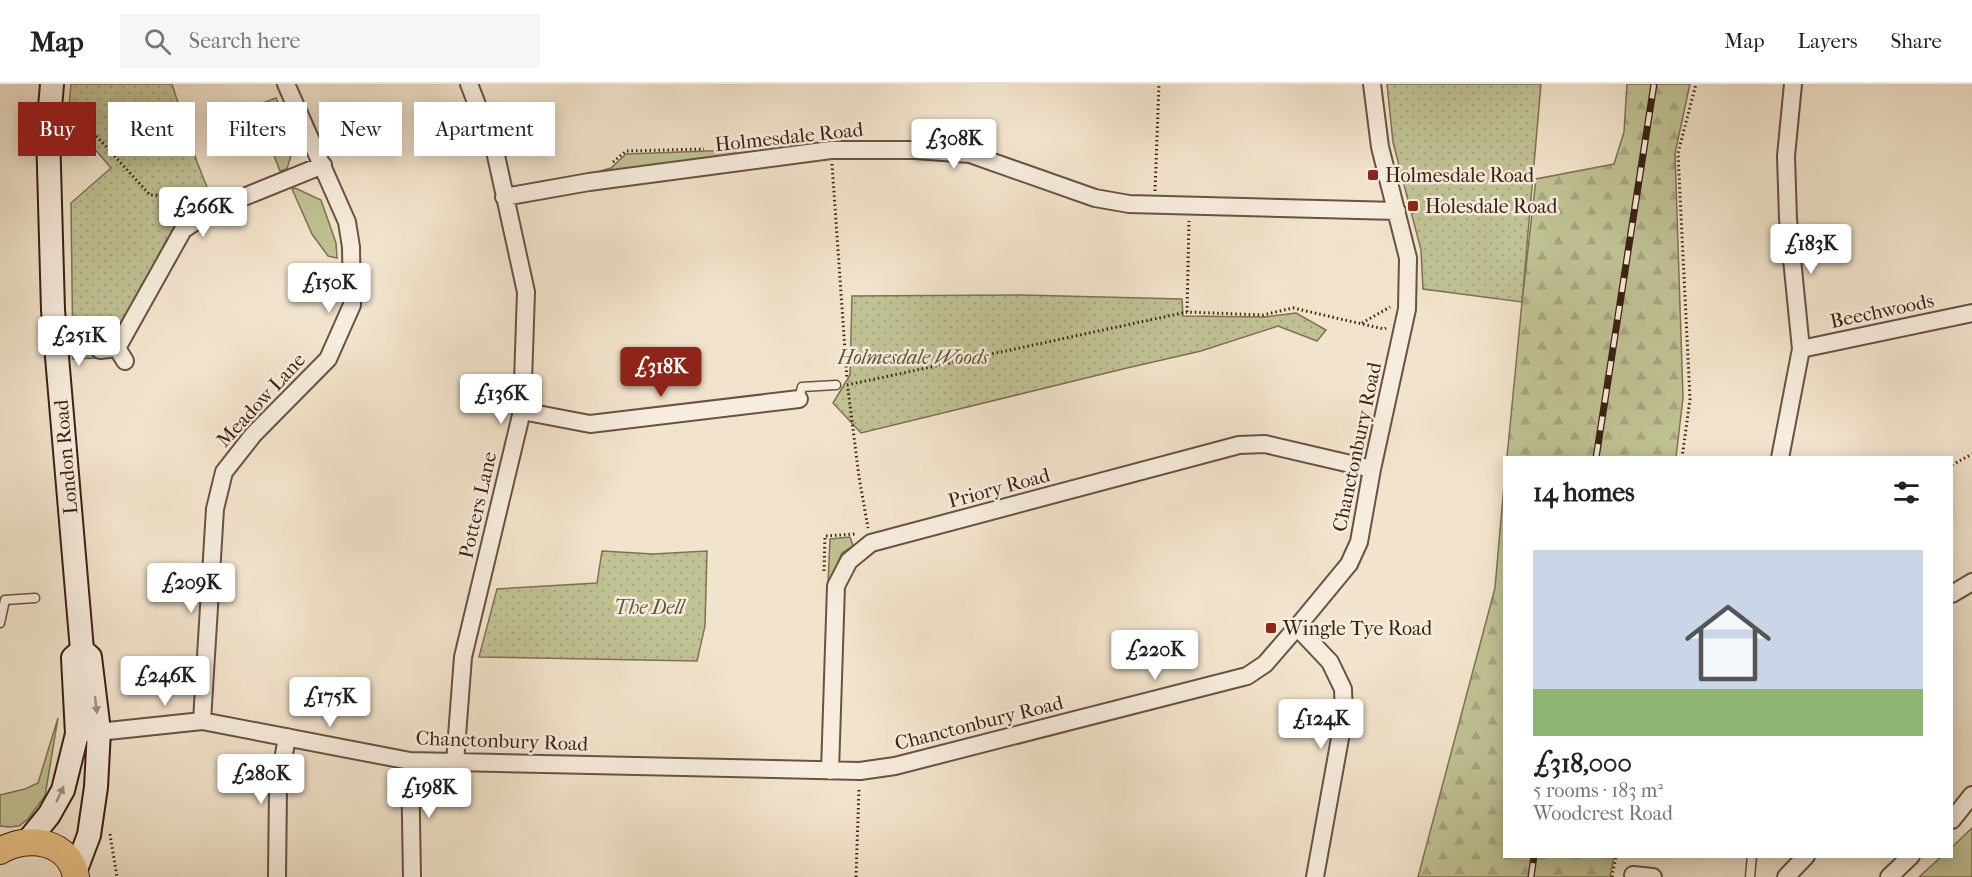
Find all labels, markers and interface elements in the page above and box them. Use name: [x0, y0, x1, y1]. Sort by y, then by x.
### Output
search box: [120, 14, 540, 68]
text: Map: [30, 25, 84, 58]
icon: search: [141, 25, 174, 58]
text: Search here: [189, 28, 300, 54]
text: Map: [1724, 29, 1765, 53]
text: Layers: [1798, 29, 1857, 53]
text: Share: [1890, 29, 1942, 53]
chip: Buy: [18, 102, 96, 156]
chip: Rent: [108, 102, 195, 156]
chip: Filters: [207, 102, 307, 156]
chip: New: [319, 102, 402, 156]
chip: Apartment: [414, 102, 555, 156]
street label: Holmesdale Road: [714, 118, 865, 156]
pin: £308K: [912, 119, 996, 170]
text: £308K: [925, 127, 983, 150]
place label: Holmesdale Road: [1385, 164, 1535, 187]
marker: Holmesdale Road: [1366, 168, 1380, 182]
pin: £266K: [161, 187, 245, 238]
text: £266K: [173, 195, 233, 218]
place label: Holesdale Road: [1425, 195, 1559, 218]
marker: Holesdale Road: [1406, 199, 1420, 213]
pin: £183K: [1769, 224, 1853, 275]
text: £183K: [1784, 232, 1838, 255]
pin: £150K: [287, 263, 371, 314]
text: £150K: [302, 271, 356, 294]
street label: Beechwoods: [1828, 289, 1936, 333]
pin: £251K: [37, 316, 121, 367]
text: £251K: [52, 324, 106, 347]
park label: Holmesdale Woods: [837, 346, 989, 369]
pin: £318K: [619, 347, 703, 398]
street label: Meadow Lane: [212, 348, 310, 452]
text: £318K: [634, 355, 688, 378]
street label: Chanctonbury Road: [1328, 359, 1386, 534]
pin: £136K: [459, 374, 543, 425]
text: £136K: [474, 382, 528, 405]
street label: London Road: [49, 398, 82, 515]
street label: Potters Lane: [455, 449, 501, 561]
street label: Priory Road: [946, 463, 1053, 513]
icon: filters: [1890, 476, 1923, 509]
text: 14 homes: [1533, 477, 1635, 508]
pin: £209K: [149, 563, 233, 614]
text: £209K: [161, 571, 221, 594]
icon: home: [1674, 589, 1782, 697]
park label: The Dell: [614, 596, 686, 619]
place label: Wingle Tye Road: [1282, 617, 1433, 640]
marker: Wingle Tye Road: [1264, 621, 1278, 635]
pin: £220K: [1113, 630, 1197, 681]
text: £220K: [1125, 638, 1185, 661]
pin: £246K: [123, 656, 207, 707]
text: £246K: [135, 664, 195, 687]
pin: £175K: [288, 677, 372, 728]
text: £175K: [303, 685, 357, 708]
street label: Chanctonbury Road: [893, 691, 1067, 755]
one-way arrow: [91, 695, 101, 714]
pin: £124K: [1279, 699, 1363, 750]
text: £124K: [1292, 707, 1350, 730]
street label: Chanctonbury Road: [415, 726, 590, 756]
text: £318,000: [1533, 748, 1632, 779]
pin: £280K: [219, 754, 303, 805]
text: £280K: [231, 762, 291, 785]
pin: £198K: [387, 768, 471, 819]
text: £198K: [401, 776, 457, 799]
text: 5 rooms · 183 m²: [1533, 779, 1663, 802]
one-way arrow: [55, 785, 64, 802]
text: Woodcrest Road: [1533, 802, 1673, 825]

